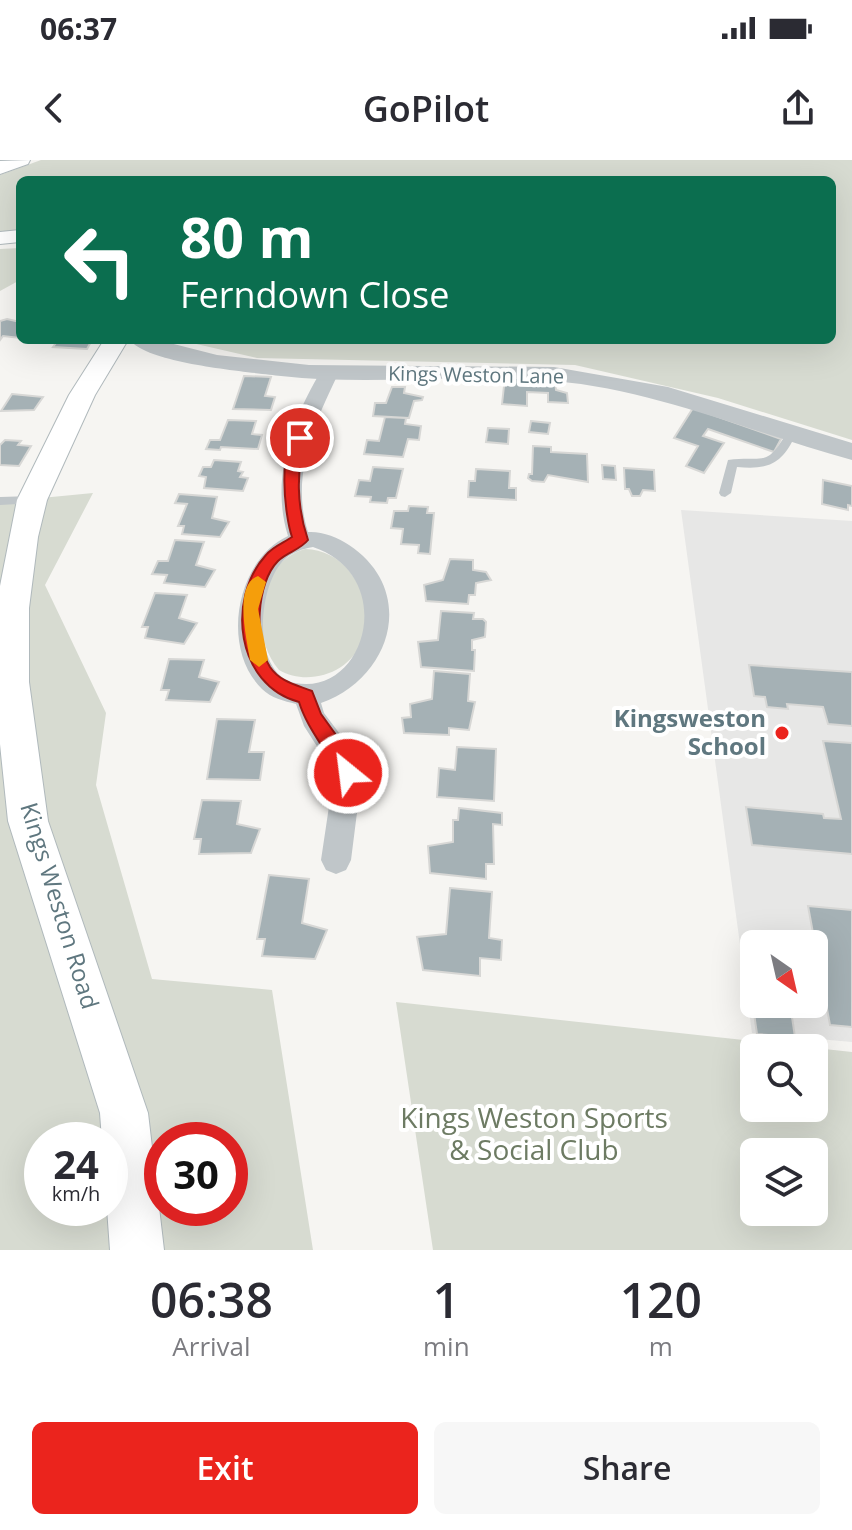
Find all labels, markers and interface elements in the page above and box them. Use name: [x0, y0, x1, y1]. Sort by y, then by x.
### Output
text: 06:37: [40, 8, 117, 49]
text: GoPilot: [363, 84, 489, 133]
icon: back: [32, 86, 76, 130]
icon: share: [776, 86, 820, 130]
text: 80 m: [180, 198, 314, 274]
icon: left: [48, 208, 152, 312]
text: Ferndown Close: [180, 270, 449, 319]
street label: Kings Weston Lane: [388, 359, 564, 390]
pin: [266, 404, 334, 472]
icon: arrive: [278, 416, 322, 460]
place label: Kingsweston School: [614, 701, 766, 762]
marker: Kingsweston School: [773, 724, 791, 742]
position arrow: [306, 731, 390, 815]
street label: Kings Weston Road: [13, 798, 108, 1013]
north arrow: [740, 930, 828, 1018]
map controls: [740, 930, 828, 1226]
button: search: [740, 1034, 828, 1122]
park label: Kings Weston Sports & Social Club: [400, 1098, 668, 1168]
speed limit sign: 30: [144, 1122, 248, 1226]
text: 24: [53, 1136, 99, 1191]
button: layers: [740, 1138, 828, 1226]
text: km/h: [52, 1180, 100, 1207]
text: 06:38: [150, 1267, 273, 1332]
text: 1: [433, 1267, 460, 1332]
text: 120: [620, 1267, 702, 1332]
text: Arrival: [172, 1328, 251, 1364]
text: min: [423, 1328, 470, 1364]
text: m: [649, 1328, 673, 1364]
button: Exit: [32, 1422, 418, 1514]
button: Share: [434, 1422, 820, 1514]

